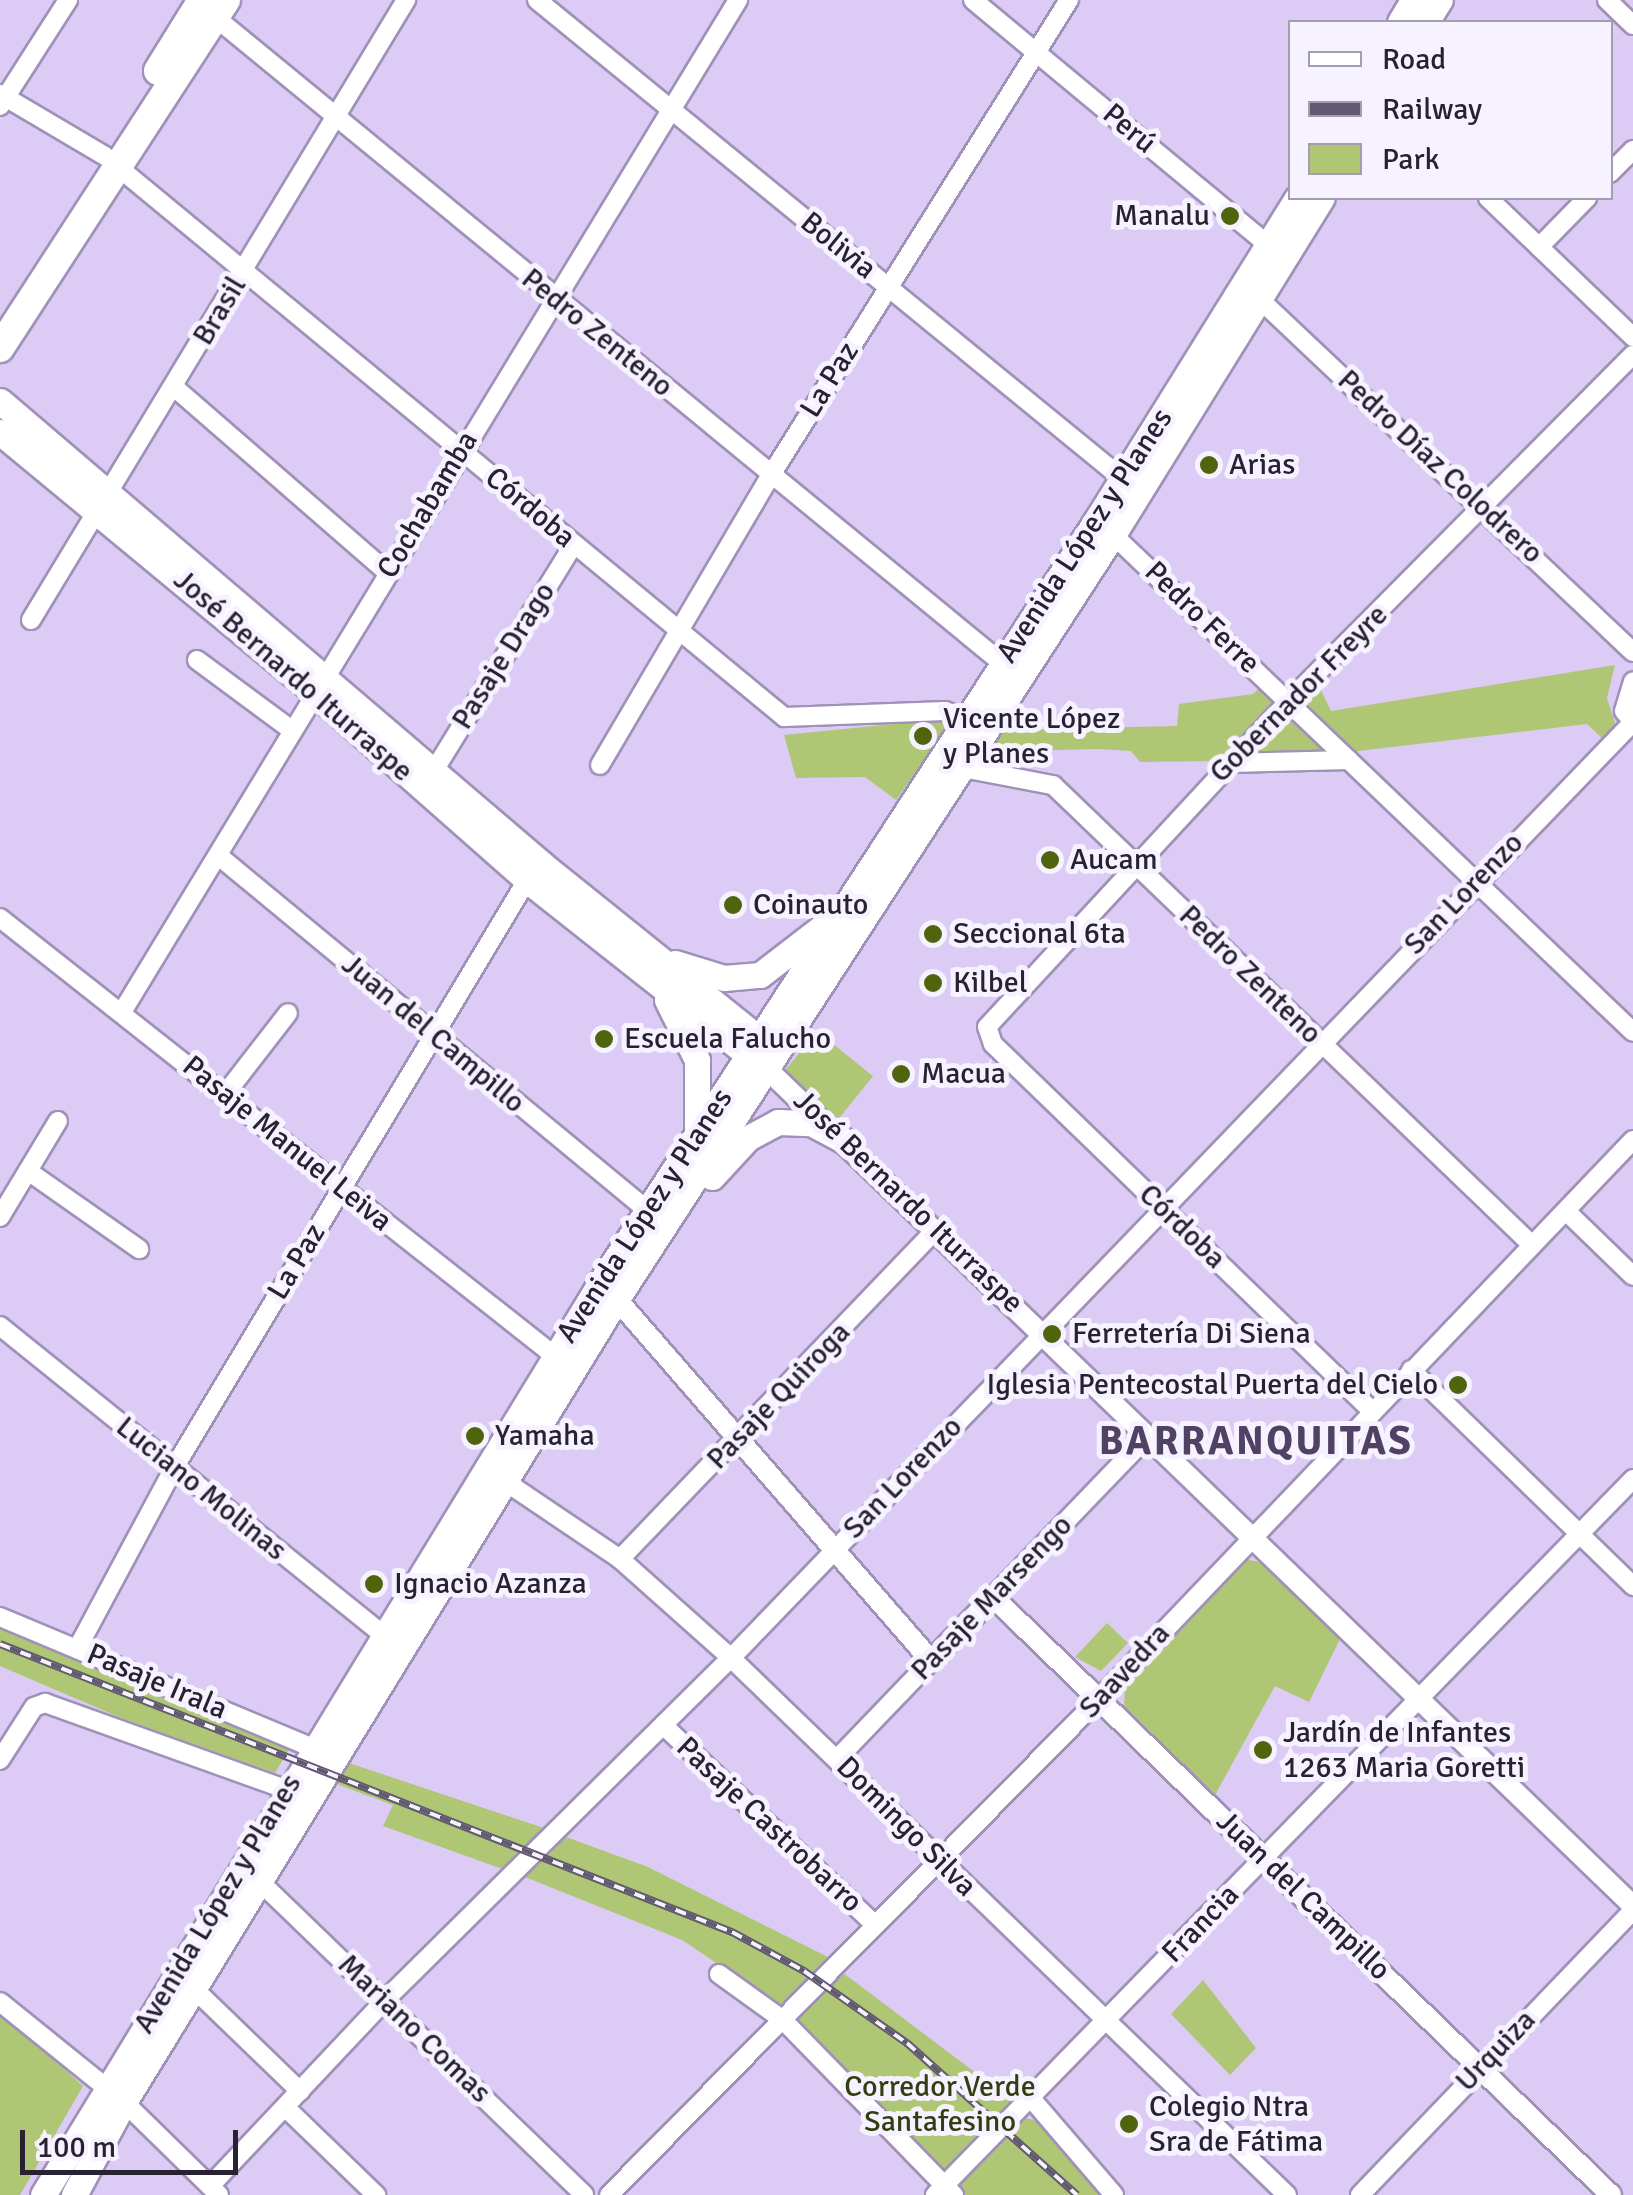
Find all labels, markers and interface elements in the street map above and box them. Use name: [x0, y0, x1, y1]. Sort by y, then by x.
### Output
legend: [1288, 20, 1613, 200]
text: Road: [1382, 41, 1446, 78]
text: Railway: [1382, 91, 1482, 128]
street label: Perú: [1095, 96, 1163, 162]
text: Park: [1382, 141, 1440, 178]
place label: Manalu: [1114, 198, 1210, 234]
street label: Bolivia: [793, 205, 883, 287]
marker: Manalu: [1219, 205, 1241, 227]
street label: Pedro Zenteno: [514, 261, 680, 405]
street label: Brasil: [186, 270, 254, 352]
street label: La Paz: [793, 336, 867, 424]
street label: Pedro Díaz Colodrero: [1330, 363, 1550, 571]
street label: Avenida López y Planes: [989, 402, 1181, 670]
street label: Cochabamba: [370, 425, 486, 585]
place label: Arias: [1229, 447, 1295, 483]
marker: Arias: [1198, 454, 1220, 476]
street label: Córdoba: [478, 460, 582, 556]
street label: Pedro Ferre: [1137, 554, 1267, 682]
street label: José Bernardo Iturraspe: [166, 562, 420, 790]
street label: Pasaje Drago: [445, 576, 563, 736]
street label: Gobernador Freyre: [1203, 598, 1395, 790]
place label: Vicente López y Planes: [943, 701, 1120, 772]
marker: Vicente López y Planes: [912, 725, 934, 747]
street label: San Lorenzo: [1397, 825, 1531, 963]
place label: Aucam: [1070, 842, 1158, 878]
marker: Aucam: [1039, 849, 1061, 871]
place label: Coinauto: [753, 887, 868, 923]
marker: Coinauto: [722, 894, 744, 916]
street label: Pedro Zenteno: [1171, 898, 1329, 1052]
place label: Seccional 6ta: [953, 916, 1126, 952]
marker: Seccional 6ta: [922, 923, 944, 945]
street label: Juan del Campillo: [334, 947, 532, 1121]
place label: Kilbel: [953, 965, 1027, 1001]
marker: Kilbel: [922, 972, 944, 994]
place label: Escuela Falucho: [624, 1021, 831, 1057]
marker: Escuela Falucho: [593, 1028, 615, 1050]
street label: Pasaje Manuel Leiva: [175, 1049, 399, 1239]
place label: Macua: [921, 1056, 1006, 1092]
marker: Macua: [890, 1063, 912, 1085]
street label: Avenida López y Planes: [549, 1082, 741, 1350]
street label: José Bernardo Iturraspe: [786, 1083, 1030, 1321]
street label: Córdoba: [1131, 1177, 1233, 1277]
street label: La Paz: [260, 1218, 334, 1306]
street label: Pasaje Quiroga: [700, 1315, 858, 1477]
place label: Ferretería Di Siena: [1072, 1316, 1311, 1352]
marker: Ferretería Di Siena: [1041, 1323, 1063, 1345]
place label: Iglesia Pentecostal Puerta del Cielo: [986, 1367, 1438, 1403]
marker: Iglesia Pentecostal Puerta del Cielo: [1447, 1374, 1469, 1396]
street label: Luciano Molinas: [108, 1409, 294, 1569]
street label: San Lorenzo: [836, 1409, 970, 1547]
district label: BARRANQUITAS: [1099, 1417, 1413, 1465]
place label: Yamaha: [495, 1418, 595, 1454]
marker: Yamaha: [464, 1425, 486, 1447]
street label: Pasaje Marsengo: [904, 1508, 1080, 1688]
place label: Ignacio Azanza: [394, 1566, 587, 1602]
marker: Ignacio Azanza: [363, 1573, 385, 1595]
street label: Saavedra: [1072, 1616, 1178, 1726]
street label: Pasaje Irala: [81, 1636, 233, 1728]
place label: Jardín de Infantes 1263 Maria Goretti: [1283, 1715, 1525, 1786]
street label: Pasaje Castrobarro: [669, 1730, 869, 1920]
marker: Jardín de Infantes 1263 Maria Goretti: [1252, 1739, 1274, 1761]
street label: Domingo Silva: [828, 1749, 984, 1905]
street label: Avenida López y Planes: [126, 1768, 310, 2040]
street label: Juan del Campillo: [1208, 1804, 1398, 1988]
street label: Francia: [1155, 1877, 1247, 1971]
street label: Mariano Comas: [330, 1947, 498, 2111]
street label: Urquiza: [1448, 2003, 1544, 2099]
park label: Corredor Verde Santafesino: [844, 2069, 1036, 2140]
place label: Colegio Ntra Sra de Fátima: [1149, 2089, 1323, 2160]
scale bar: [25, 2110, 242, 2172]
marker: Colegio Ntra Sra de Fátima: [1118, 2113, 1140, 2135]
text: 100 m: [37, 2129, 116, 2166]

